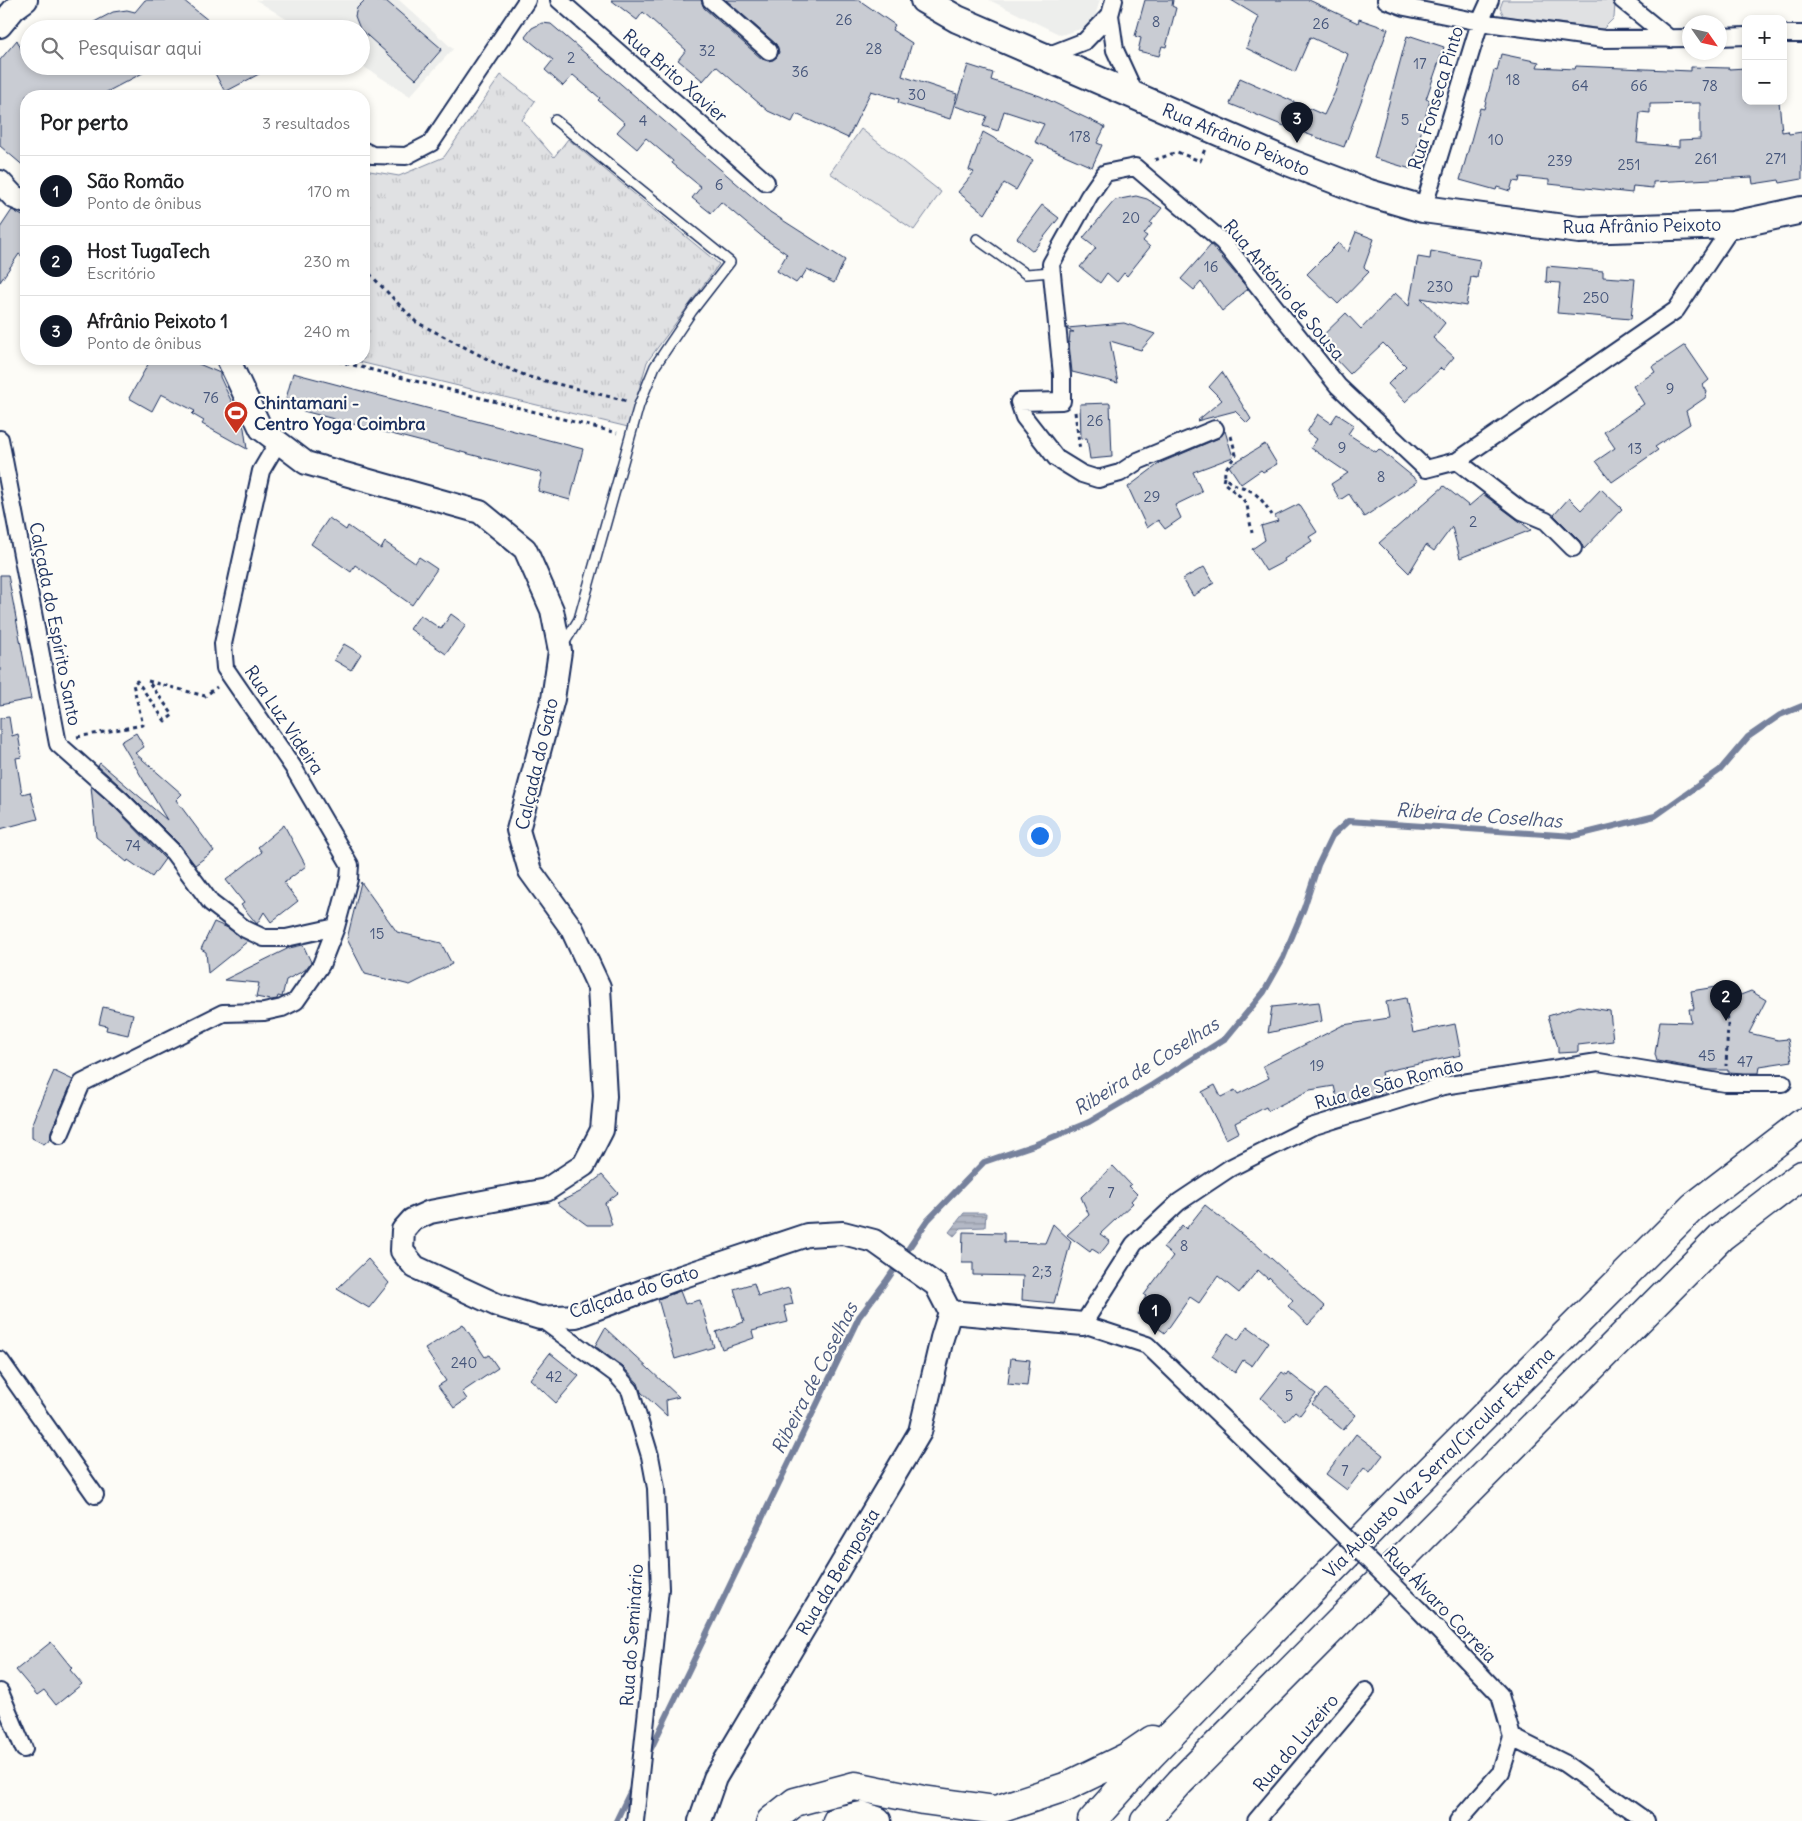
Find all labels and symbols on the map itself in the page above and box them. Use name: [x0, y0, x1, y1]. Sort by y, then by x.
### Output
house number: 26: [836, 10, 852, 29]
house number: 8: [1152, 12, 1160, 31]
house number: 26: [1313, 14, 1329, 33]
north arrow: [1682, 15, 1727, 60]
street label: Rua Fonseca Pinto: [1403, 23, 1468, 172]
street label: Rua Brito Xavier: [618, 24, 733, 128]
house number: 28: [866, 39, 882, 58]
house number: 32: [699, 41, 715, 60]
house number: 2: [567, 48, 575, 67]
house number: 17: [1413, 54, 1427, 73]
house number: 36: [791, 62, 809, 81]
house number: 18: [1506, 70, 1520, 89]
house number: 64: [1571, 76, 1589, 95]
house number: 66: [1630, 76, 1648, 95]
house number: 78: [1702, 76, 1718, 95]
house number: 30: [908, 85, 926, 104]
street label: Rua Afrânio Peixoto: [1159, 98, 1314, 181]
pin: 3: [1281, 102, 1313, 143]
house number: 5: [1401, 110, 1409, 129]
house number: 4: [639, 111, 648, 130]
house number: 178: [1069, 127, 1091, 146]
house number: 10: [1488, 130, 1504, 149]
house number: 261: [1695, 149, 1717, 168]
house number: 271: [1765, 149, 1787, 168]
house number: 239: [1547, 151, 1573, 170]
house number: 251: [1618, 155, 1640, 174]
house number: 6: [715, 175, 723, 194]
house number: 20: [1122, 208, 1140, 227]
street label: Rua Afrânio Peixoto: [1563, 213, 1721, 238]
street label: Rua António de Sousa: [1219, 215, 1350, 365]
house number: 16: [1204, 257, 1218, 276]
house number: 230: [1427, 277, 1453, 296]
house number: 250: [1583, 288, 1609, 307]
house number: 9: [1666, 379, 1674, 398]
house number: 76: [203, 388, 219, 407]
place label: Chintamani - Centro Yoga Coimbra: [254, 391, 425, 435]
sports icon: Chintamani - Centro Yoga Coimbra: [223, 400, 249, 434]
house number: 26: [1087, 411, 1103, 430]
house number: 9: [1338, 438, 1346, 457]
house number: 13: [1628, 439, 1642, 458]
house number: 8: [1377, 467, 1385, 486]
house number: 29: [1144, 487, 1160, 506]
house number: 2: [1469, 512, 1477, 531]
street label: Calçada do Espírito Santo: [24, 520, 87, 728]
street label: Rua Luz Videira: [240, 661, 329, 778]
street label: Calçada do Gato: [510, 696, 563, 832]
water label: Ribeira de Coselhas: [1395, 797, 1564, 833]
your location: [1027, 823, 1053, 849]
house number: 74: [125, 836, 141, 855]
house number: 15: [370, 924, 384, 943]
pin: 2: [1710, 980, 1742, 1021]
water label: Ribeira de Coselhas: [1069, 1011, 1224, 1120]
house number: 45: [1698, 1046, 1716, 1065]
house number: 47: [1737, 1052, 1753, 1071]
street label: Rua de São Romão: [1312, 1053, 1466, 1114]
house number: 19: [1310, 1056, 1324, 1075]
house number: 7: [1107, 1183, 1115, 1202]
house number: 8: [1180, 1236, 1188, 1255]
street label: Calçada do Gato: [566, 1260, 702, 1323]
house number: 2;3: [1032, 1262, 1052, 1281]
pin: 1: [1139, 1294, 1171, 1335]
water label: Ribeira de Coselhas: [765, 1297, 863, 1458]
street label: Via Augusto Vaz Serra/Circular Externa: [1318, 1342, 1559, 1583]
house number: 240: [451, 1353, 477, 1372]
house number: 42: [546, 1367, 562, 1386]
house number: 5: [1285, 1386, 1293, 1405]
house number: 7: [1341, 1461, 1349, 1480]
street label: Rua da Bemposta: [791, 1504, 884, 1639]
street label: Rua Álvaro Correia: [1379, 1542, 1502, 1667]
street label: Rua do Seminário: [615, 1563, 648, 1707]
street label: Rua do Luzeiro: [1248, 1689, 1343, 1796]

